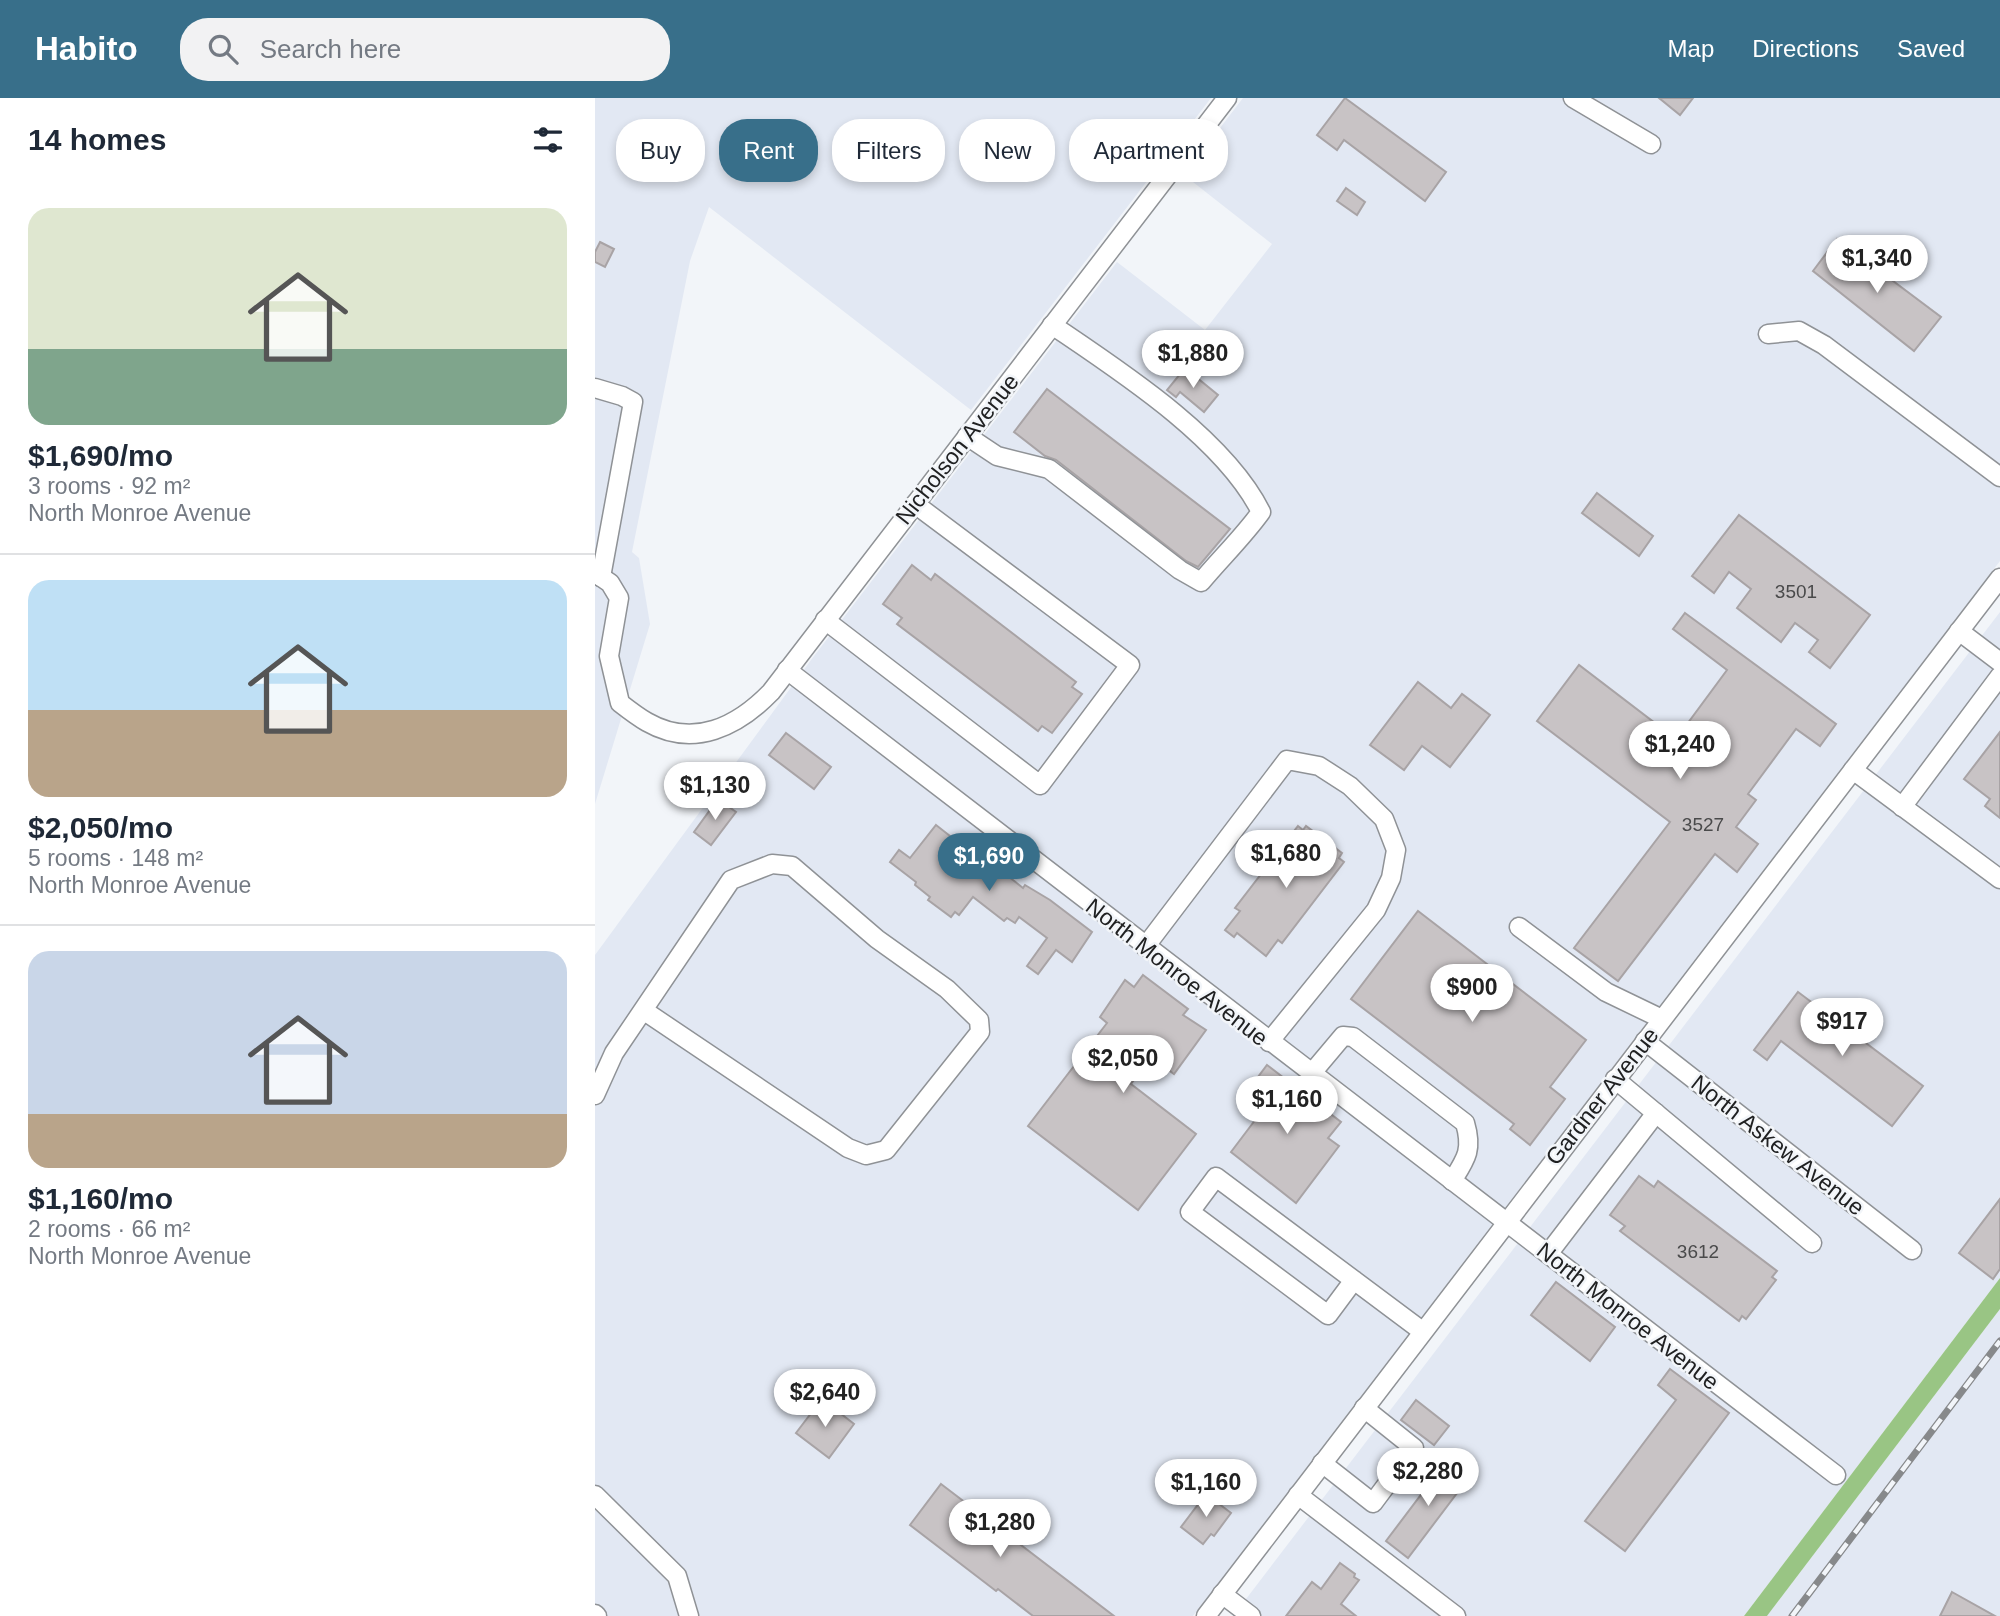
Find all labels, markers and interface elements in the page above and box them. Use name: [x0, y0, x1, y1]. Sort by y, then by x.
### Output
search box: [180, 18, 670, 81]
text: Habito: [35, 30, 138, 67]
icon: search: [204, 30, 242, 68]
text: Search here: [260, 34, 401, 64]
text: Map: [1668, 35, 1714, 62]
text: Directions: [1752, 35, 1859, 62]
text: Saved: [1897, 35, 1965, 62]
chip: Buy: [616, 119, 705, 182]
chip: Rent: [719, 119, 818, 182]
chip: Filters: [832, 119, 945, 182]
chip: New: [959, 119, 1055, 182]
chip: Apartment: [1069, 119, 1228, 182]
icon: filters: [529, 121, 567, 159]
text: 14 homes: [28, 123, 166, 156]
pin: $1,340: [1820, 236, 1934, 295]
text: $1,340: [1842, 245, 1912, 271]
icon: home: [235, 254, 361, 380]
pin: $1,880: [1136, 330, 1250, 390]
text: $1,880: [1158, 340, 1228, 366]
street label: Nicholson Avenue: [890, 369, 1024, 529]
text: $1,690/mo: [28, 439, 173, 472]
text: 3 rooms · 92 m²: [28, 473, 190, 499]
text: North Monroe Avenue: [28, 500, 251, 526]
house number: 3501: [1775, 581, 1817, 602]
icon: home: [235, 626, 361, 752]
pin: $1,240: [1623, 722, 1737, 781]
text: $1,240: [1645, 731, 1715, 757]
pin: $1,130: [658, 762, 772, 822]
text: $1,130: [680, 772, 750, 798]
text: $2,050/mo: [28, 811, 173, 844]
house number: 3527: [1682, 814, 1724, 835]
pin: $1,680: [1229, 830, 1343, 890]
pin: $1,690: [932, 834, 1046, 893]
text: $1,680: [1251, 840, 1321, 866]
text: $1,690: [954, 843, 1024, 869]
text: 5 rooms · 148 m²: [28, 845, 203, 871]
text: North Monroe Avenue: [28, 872, 251, 898]
street label: North Monroe Avenue: [1081, 893, 1273, 1051]
pin: $900: [1431, 964, 1513, 1024]
text: $900: [1446, 974, 1498, 1000]
icon: home: [235, 997, 361, 1123]
pin: $917: [1801, 998, 1883, 1058]
text: $917: [1816, 1008, 1868, 1034]
street label: Gardner Avenue: [1540, 1022, 1664, 1170]
pin: $2,050: [1066, 1035, 1180, 1095]
text: $2,050: [1088, 1045, 1158, 1071]
street label: North Askew Avenue: [1687, 1070, 1869, 1220]
pin: $1,160: [1230, 1076, 1344, 1136]
text: $1,160: [1252, 1086, 1322, 1112]
text: $1,160/mo: [28, 1182, 173, 1215]
text: 2 rooms · 66 m²: [28, 1216, 190, 1242]
street label: North Monroe Avenue: [1532, 1237, 1724, 1395]
house number: 3612: [1677, 1241, 1719, 1262]
text: North Monroe Avenue: [28, 1243, 251, 1269]
pin: $2,640: [768, 1370, 882, 1429]
text: $2,640: [790, 1379, 860, 1405]
pin: $2,280: [1371, 1448, 1485, 1508]
text: $2,280: [1393, 1458, 1463, 1484]
pin: $1,160: [1149, 1460, 1263, 1519]
text: $1,160: [1171, 1469, 1241, 1495]
pin: $1,280: [943, 1500, 1057, 1559]
text: $1,280: [965, 1509, 1035, 1535]

